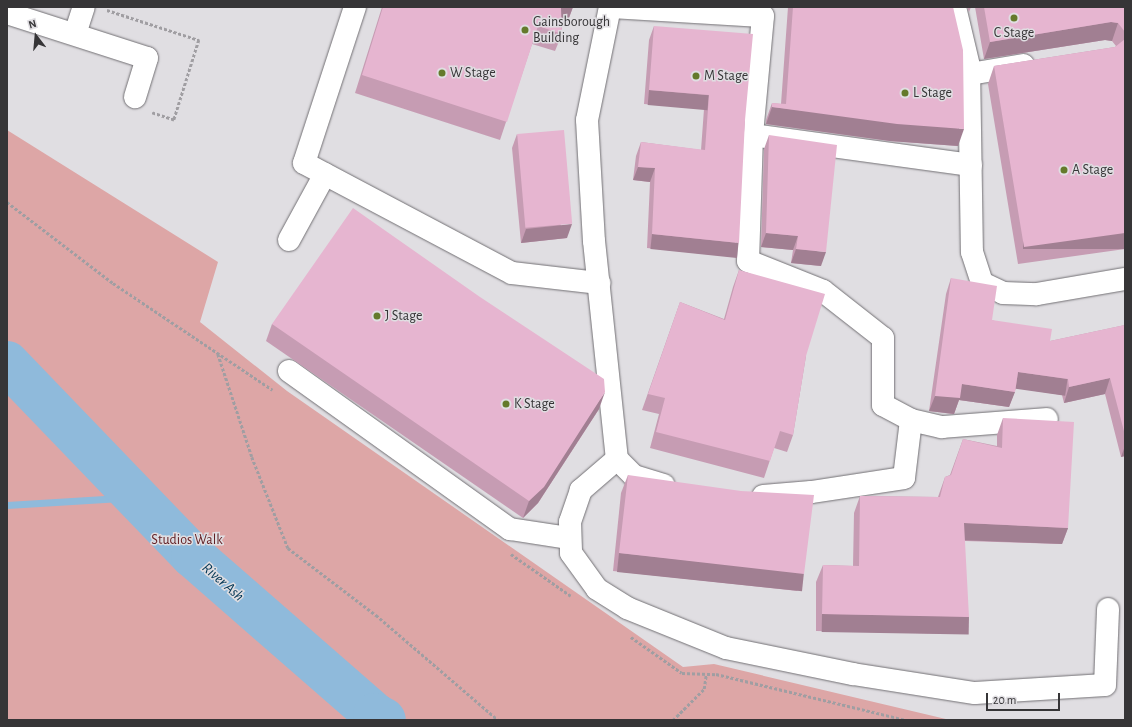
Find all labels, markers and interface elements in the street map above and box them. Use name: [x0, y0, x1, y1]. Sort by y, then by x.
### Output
marker: C Stage: [1009, 13, 1019, 23]
place label: Gainsborough Building: [533, 14, 610, 46]
north arrow: [16, 16, 56, 56]
text: N: [27, 18, 38, 30]
marker: Gainsborough Building: [520, 25, 530, 35]
place label: C Stage: [994, 25, 1034, 41]
place label: W Stage: [450, 65, 496, 81]
marker: W Stage: [437, 68, 447, 78]
place label: M Stage: [704, 68, 748, 84]
marker: M Stage: [691, 71, 701, 81]
place label: L Stage: [913, 85, 952, 101]
marker: L Stage: [900, 88, 910, 98]
place label: A Stage: [1072, 162, 1113, 178]
marker: A Stage: [1059, 165, 1069, 175]
place label: J Stage: [385, 308, 422, 324]
marker: J Stage: [372, 311, 382, 321]
place label: K Stage: [514, 396, 555, 412]
marker: K Stage: [501, 399, 511, 409]
park label: Studios Walk: [151, 532, 223, 548]
water label: River Ash: [198, 559, 248, 605]
scale bar: [988, 685, 1062, 711]
text: 20 m: [993, 694, 1016, 706]

